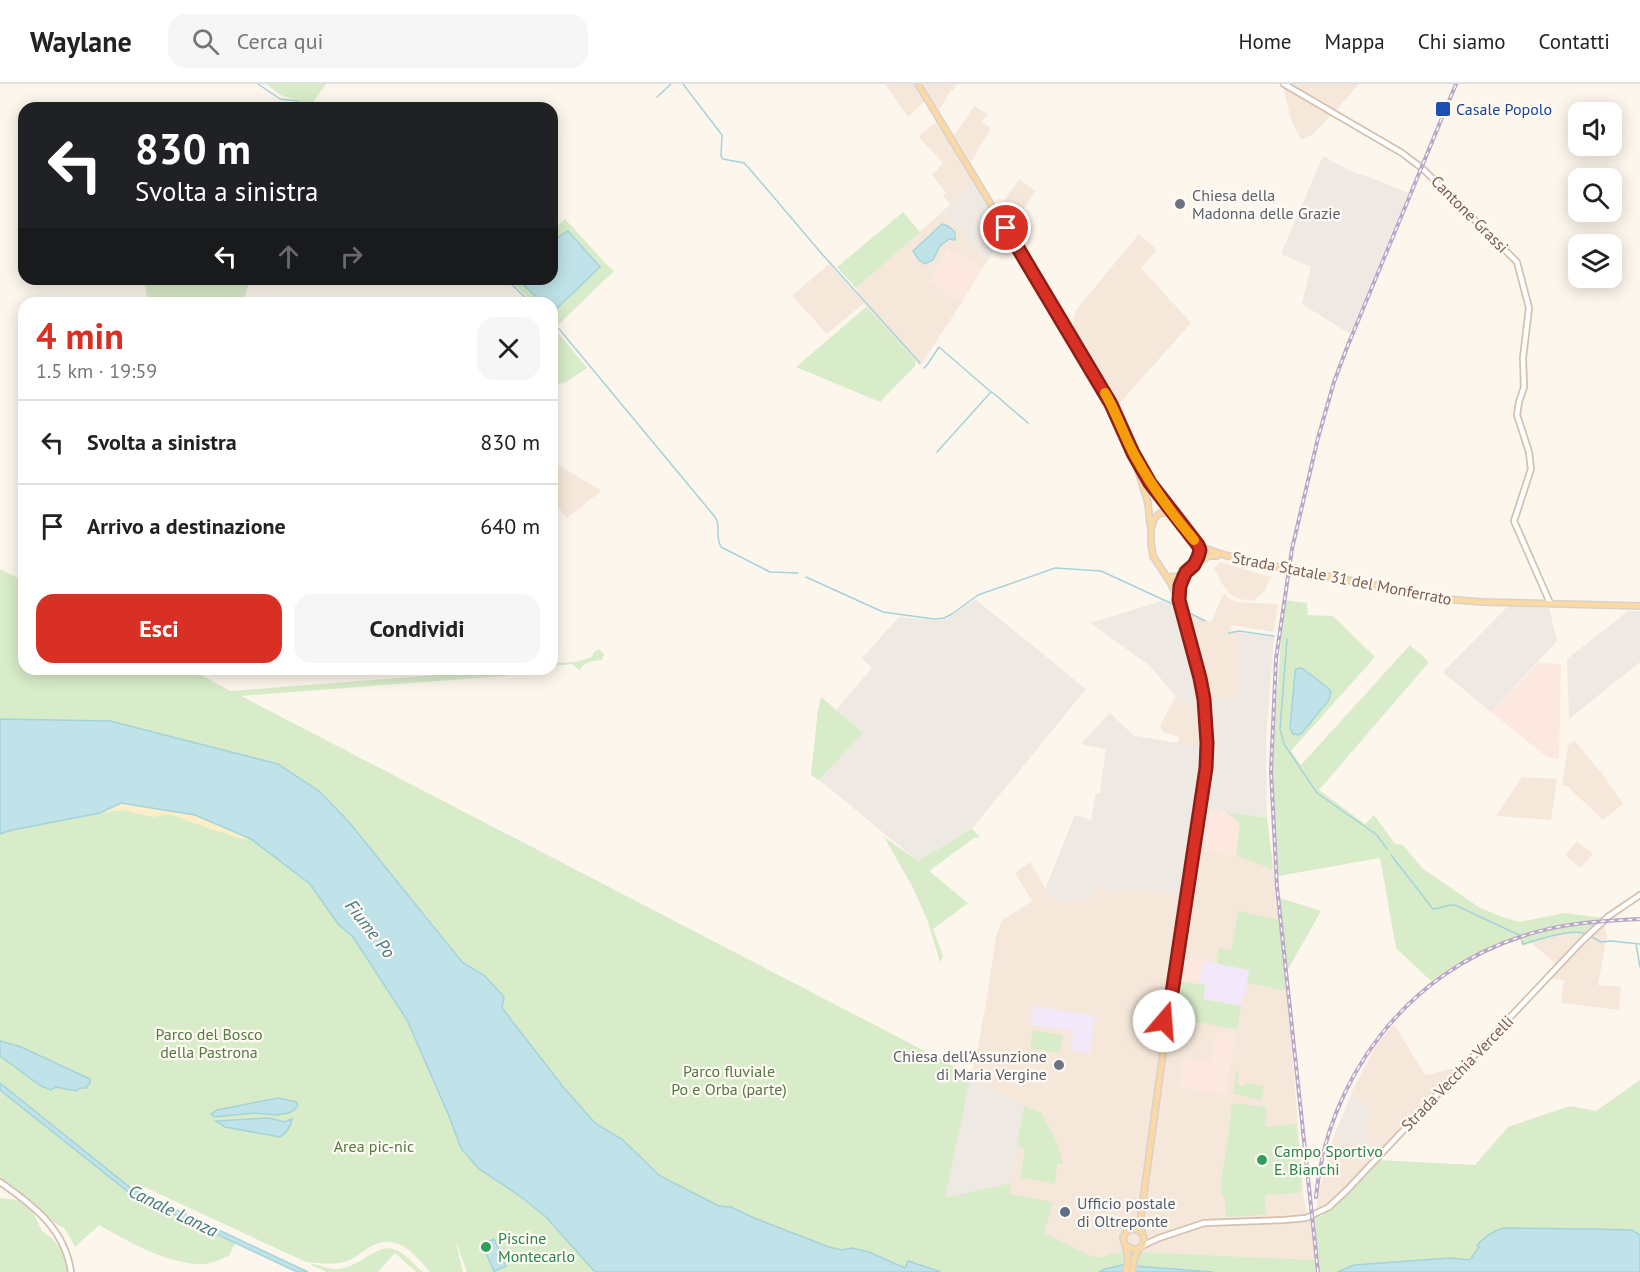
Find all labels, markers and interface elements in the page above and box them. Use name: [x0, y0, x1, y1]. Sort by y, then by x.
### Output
search box: [168, 14, 588, 68]
text: Waylane: [30, 23, 132, 60]
icon: search: [189, 25, 222, 58]
text: Cerca qui: [237, 27, 323, 55]
text: Home: [1238, 28, 1292, 55]
text: Mappa: [1325, 28, 1385, 55]
text: Chi siamo: [1418, 28, 1506, 55]
text: Contatti: [1539, 28, 1610, 55]
place label: Casale Popolo: [1456, 99, 1552, 119]
marker: Casale Popolo: [1434, 100, 1452, 118]
map controls: [1568, 102, 1622, 288]
button: sound: [1568, 102, 1622, 156]
text: 830 m: [135, 121, 251, 176]
icon: left: [36, 126, 114, 204]
button: search: [1568, 168, 1622, 222]
street label: Cantone Grassi: [1427, 171, 1513, 257]
text: Svolta a sinistra: [135, 174, 318, 208]
place label: Chiesa della Madonna delle Grazie: [1192, 185, 1341, 223]
marker: Chiesa della Madonna delle Grazie: [1173, 197, 1187, 211]
pin: [980, 202, 1031, 253]
icon: arrive: [989, 211, 1022, 244]
button: layers: [1568, 234, 1622, 288]
icon: left: [209, 240, 242, 273]
icon: ahead: [272, 240, 305, 273]
icon: right: [335, 240, 368, 273]
text: 4 min: [36, 312, 124, 359]
button: close: [477, 317, 540, 380]
text: 1.5 km · 19:59: [36, 358, 157, 384]
icon: left: [36, 426, 69, 459]
text: Svolta a sinistra: [87, 428, 237, 456]
text: 830 m: [480, 428, 540, 456]
icon: arrive: [36, 510, 69, 543]
text: Arrivo a destinazione: [87, 512, 286, 540]
text: 640 m: [480, 512, 540, 540]
street label: Strada Statale 31 del Monferrato: [1230, 547, 1454, 609]
button: Esci: [36, 594, 282, 663]
button: Condividi: [294, 594, 540, 663]
water label: Fiume Po: [340, 895, 400, 963]
position arrow: [1132, 989, 1196, 1053]
street label: Strada Vecchia Vercelli: [1397, 1011, 1517, 1135]
park label: Parco del Bosco della Pastrona: [155, 1024, 263, 1062]
place label: Chiesa dell'Assunzione di Maria Vergine: [893, 1046, 1047, 1084]
marker: Chiesa dell'Assunzione di Maria Vergine: [1052, 1058, 1066, 1072]
park label: Parco fluviale Po e Orba (parte): [671, 1061, 787, 1099]
park label: Area pic-nic: [334, 1136, 414, 1156]
place label: Campo Sportivo E. Bianchi: [1274, 1141, 1383, 1179]
marker: Campo Sportivo E. Bianchi: [1255, 1153, 1269, 1167]
water label: Canale Lanza: [125, 1179, 222, 1242]
place label: Ufficio postale di Oltreponte: [1077, 1193, 1176, 1231]
marker: Ufficio postale di Oltreponte: [1058, 1205, 1072, 1219]
place label: Piscine Montecarlo: [498, 1228, 575, 1266]
marker: Piscine Montecarlo: [479, 1240, 493, 1254]

